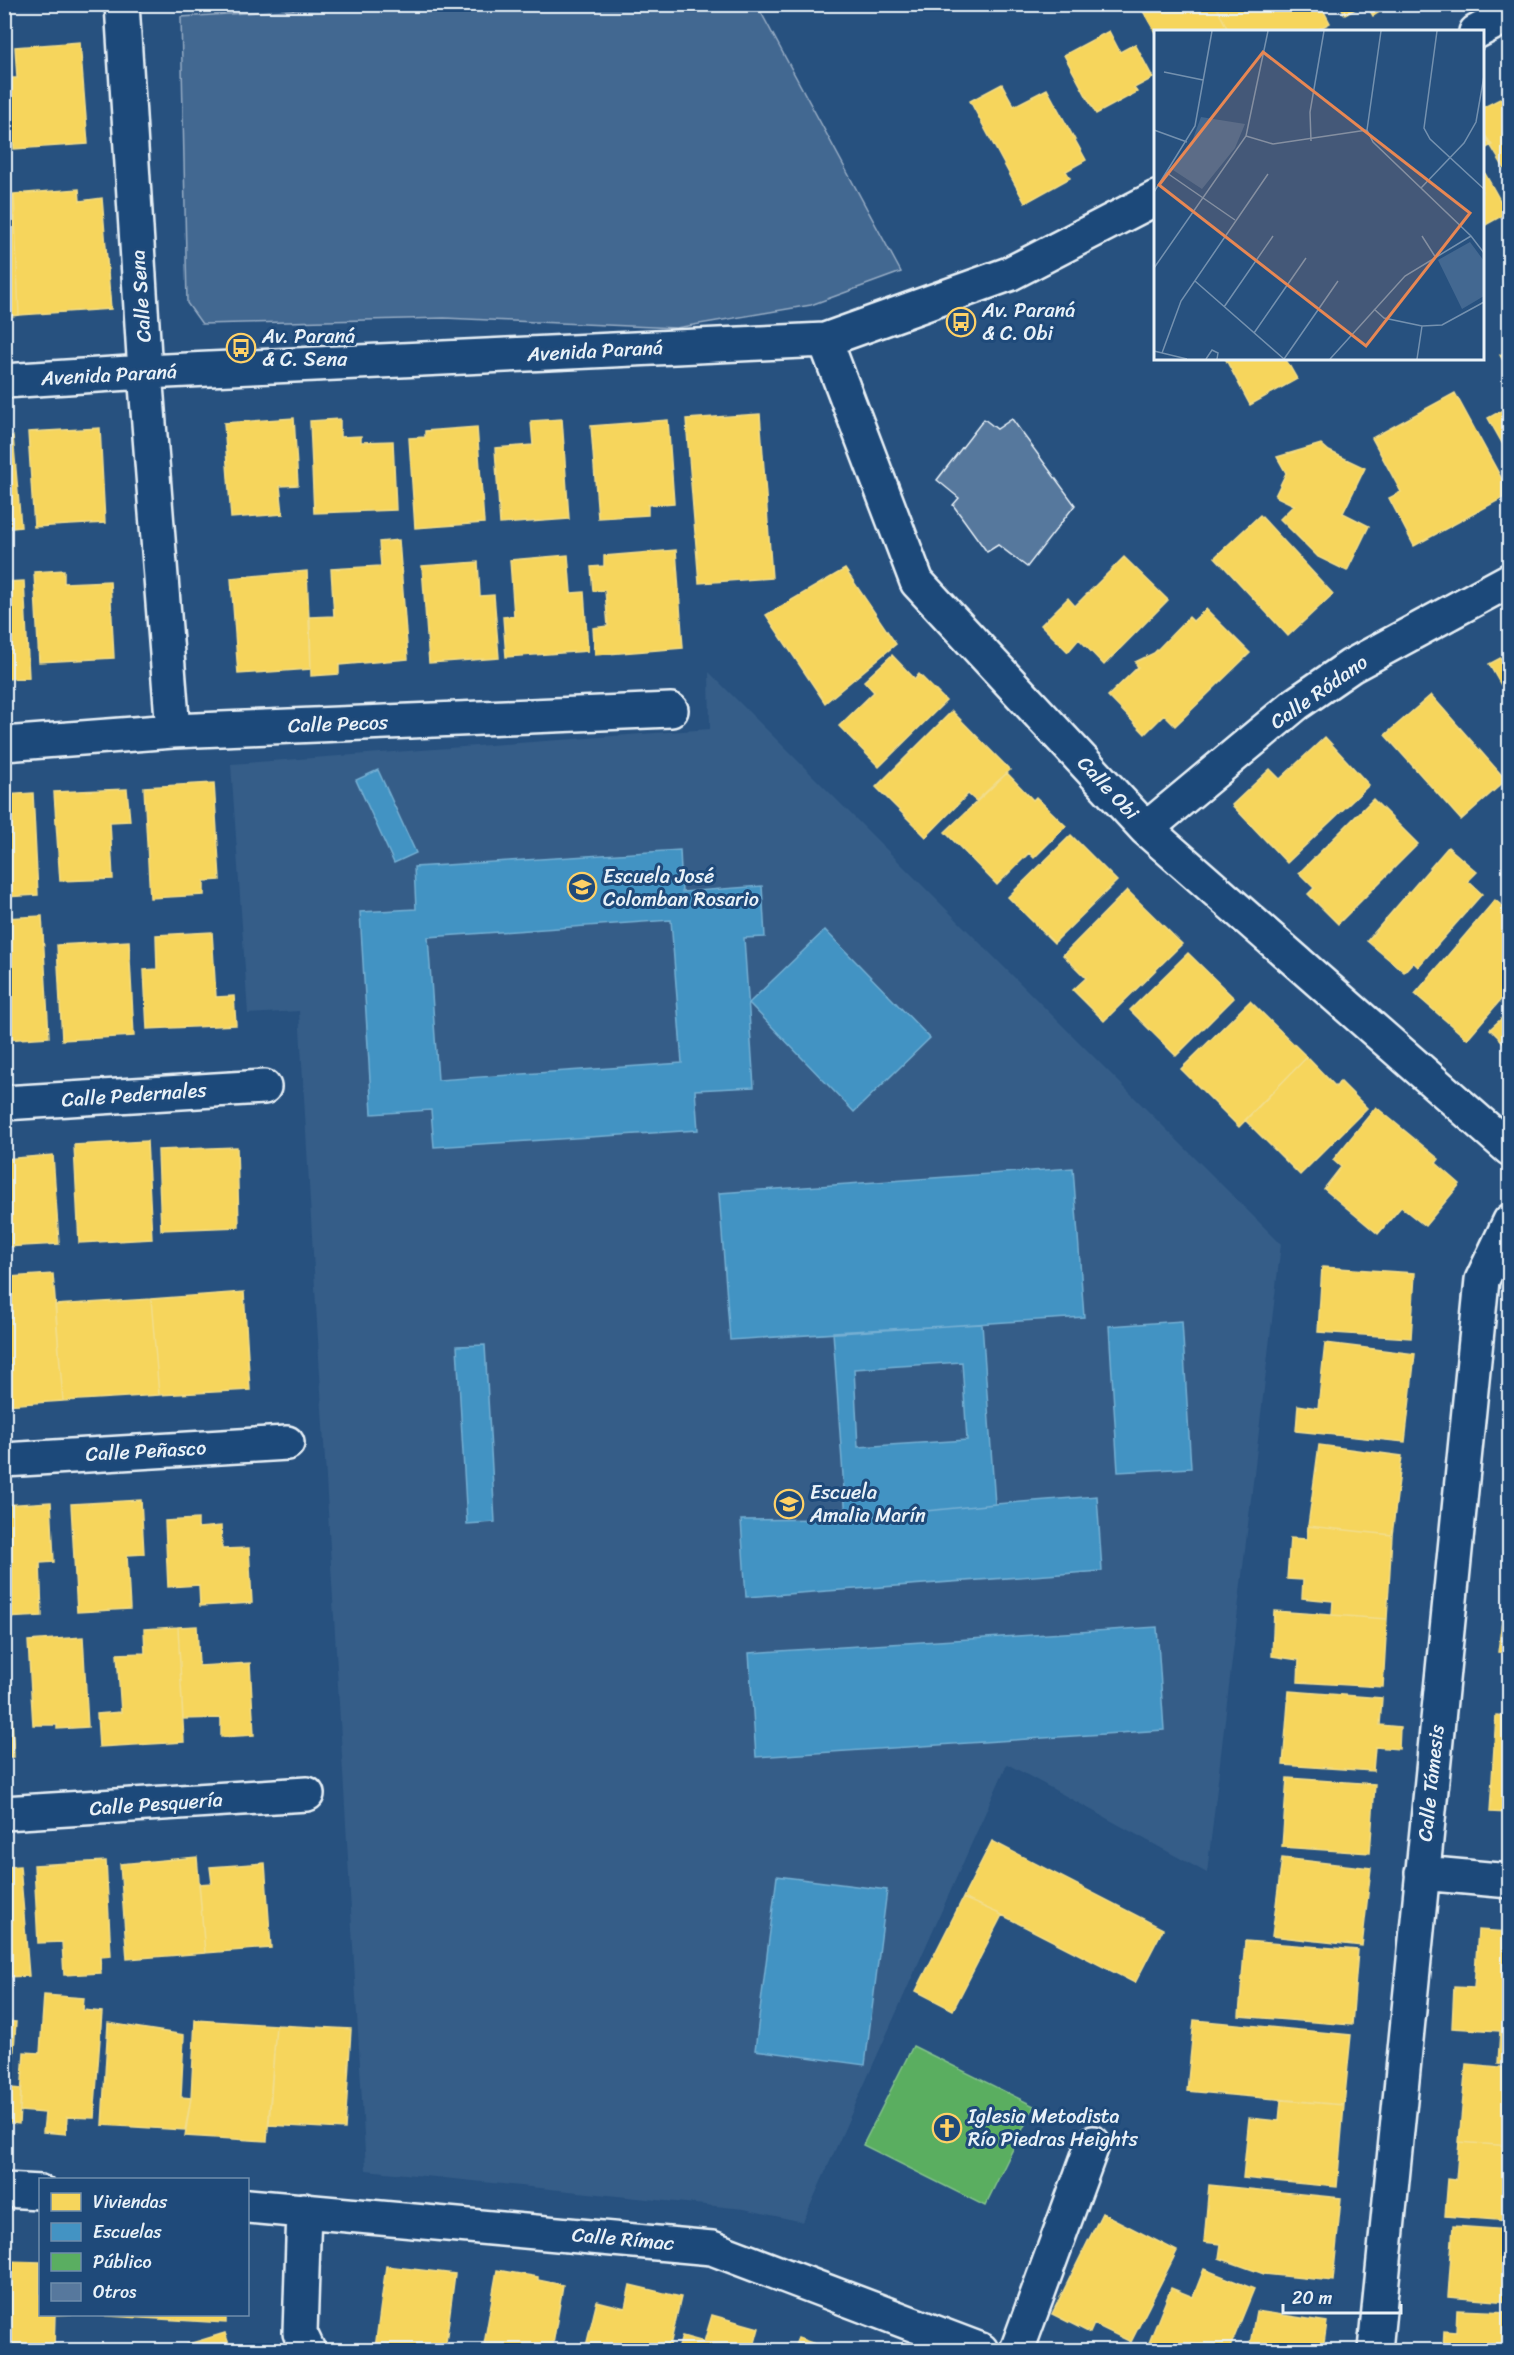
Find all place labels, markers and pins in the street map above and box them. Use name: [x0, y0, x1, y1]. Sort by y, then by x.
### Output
place label: Av. Paraná & C. Obi: [981, 293, 1075, 351]
bus stop icon: Av. Paraná & C. Obi: [945, 306, 977, 338]
place label: Av. Paraná & C. Sena: [261, 319, 355, 377]
bus stop icon: Av. Paraná & C. Sena: [225, 332, 257, 364]
place label: Escuela José Colomban Rosario: [603, 859, 759, 917]
school or university icon: Escuela José Colomban Rosario: [566, 871, 598, 903]
place label: Escuela Amalia Marín: [809, 1475, 926, 1533]
school or university icon: Escuela Amalia Marín: [773, 1488, 805, 1520]
place label: Iglesia Metodista Río Piedras Heights: [967, 2099, 1139, 2157]
church icon: Iglesia Metodista Río Piedras Heights: [931, 2112, 963, 2144]

